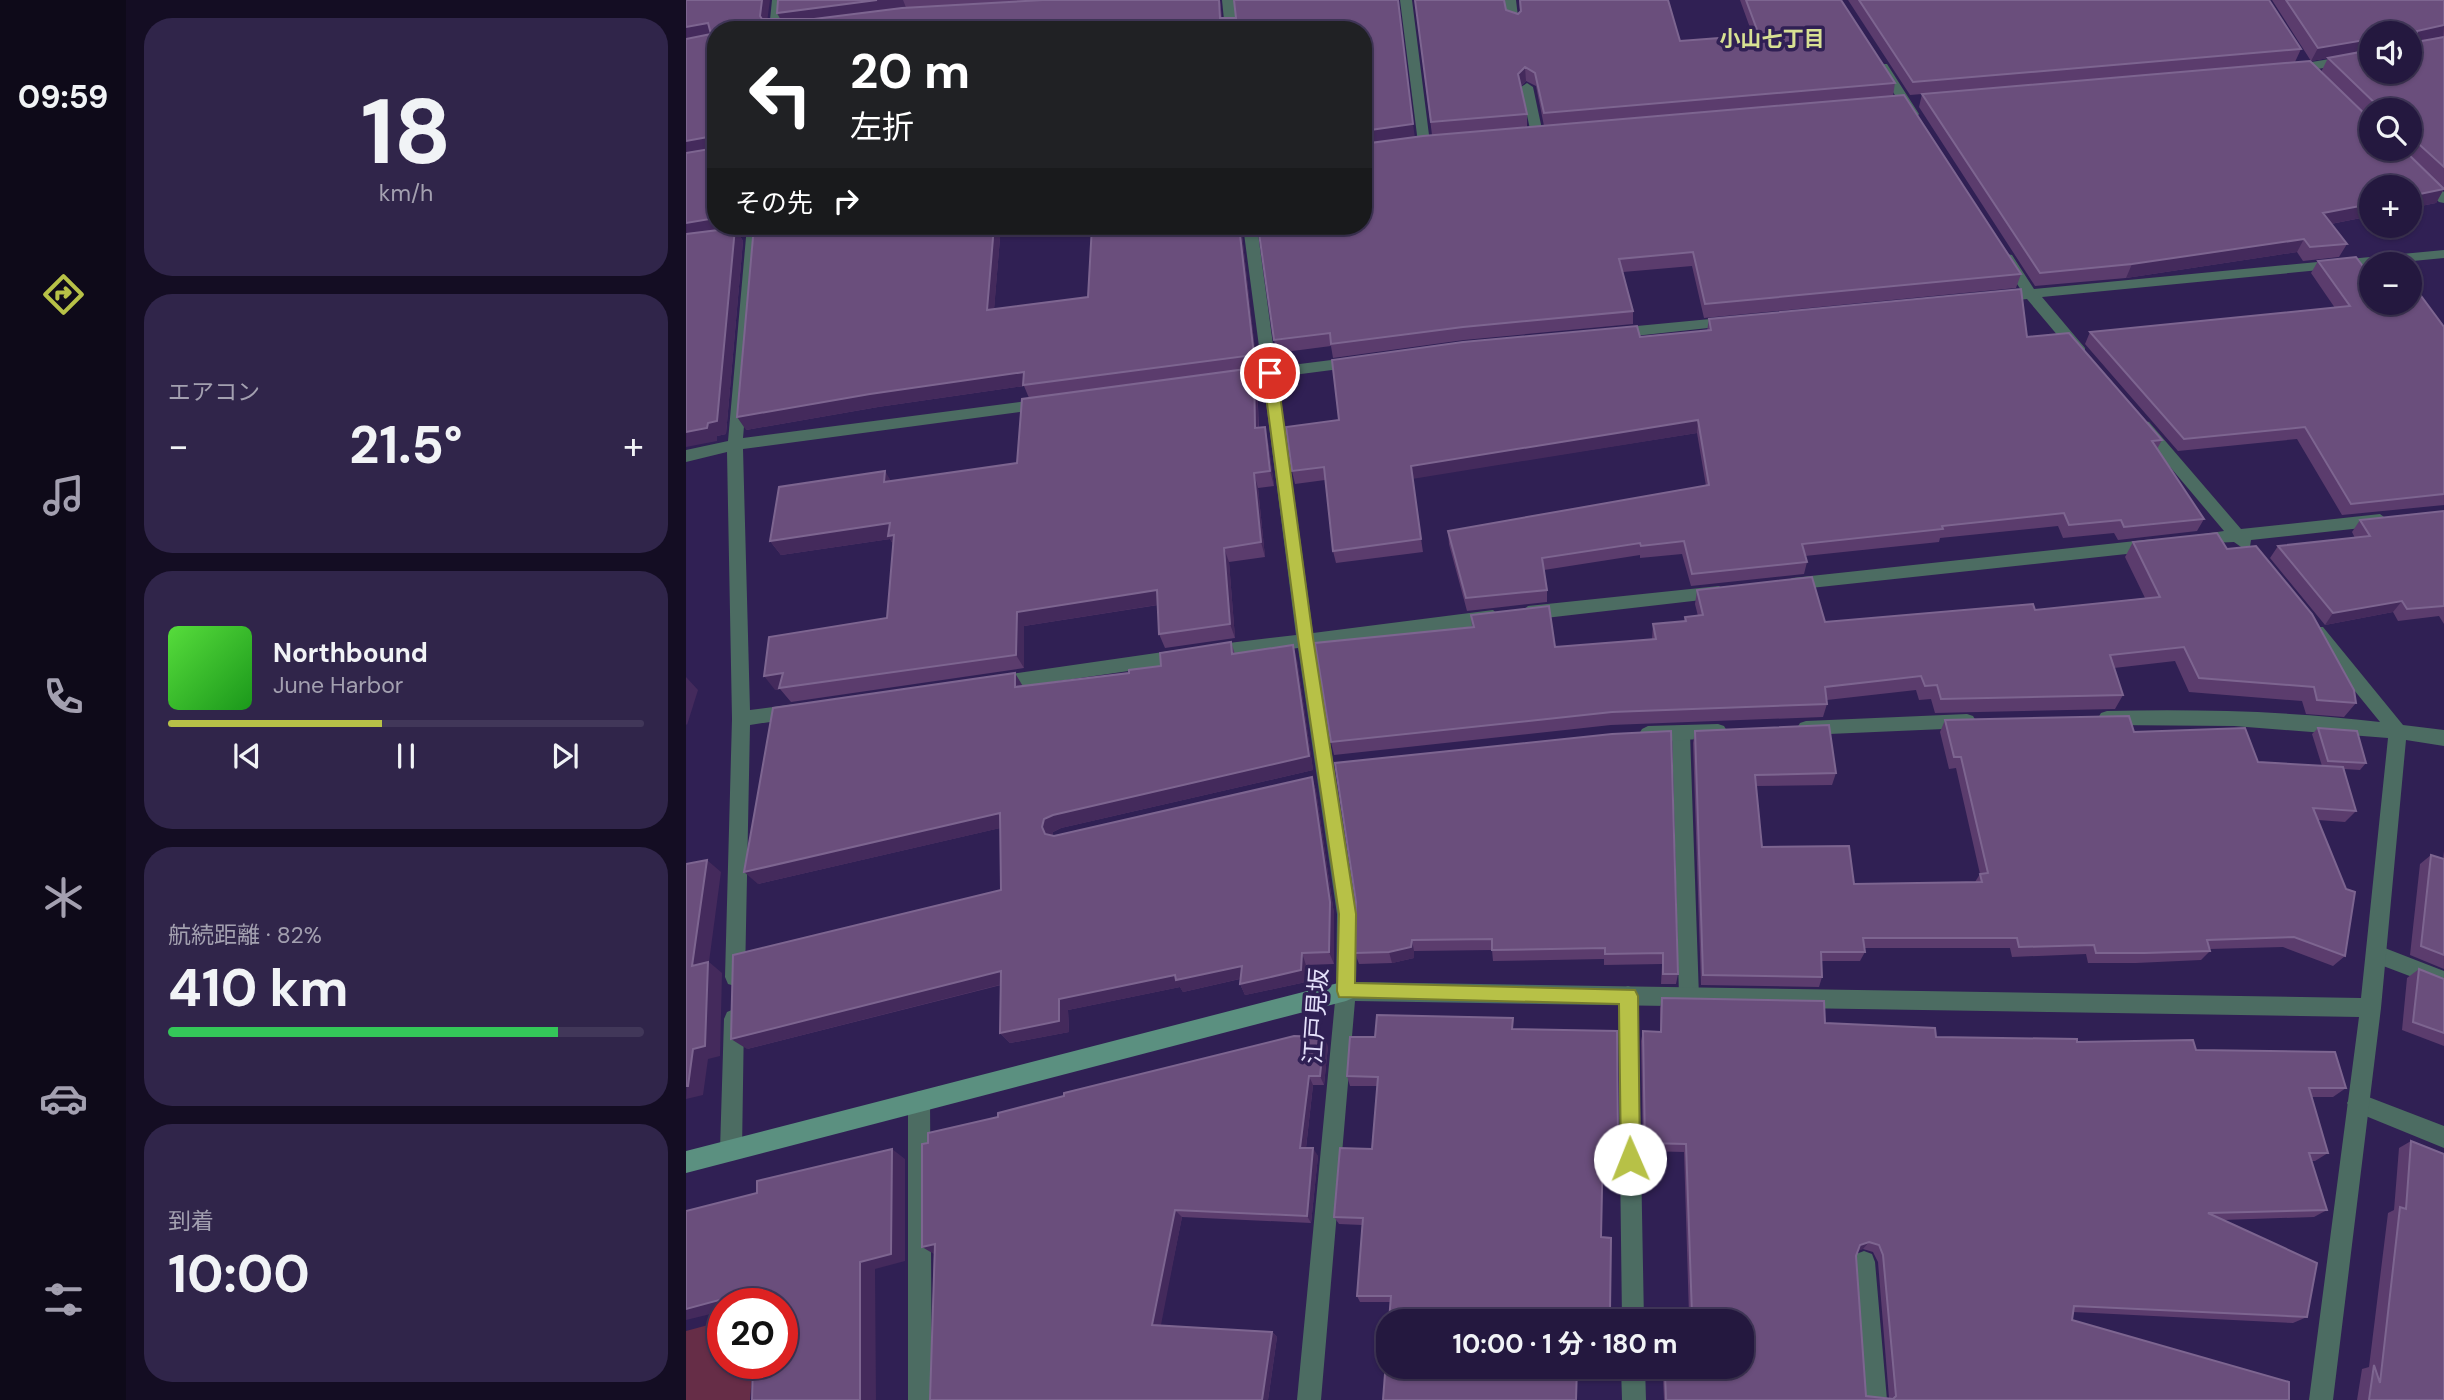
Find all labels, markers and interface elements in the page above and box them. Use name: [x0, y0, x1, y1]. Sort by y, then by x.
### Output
map controls: [2359, 21, 2422, 315]
button: sound: [2359, 21, 2422, 84]
district label: 小山七丁目: [1720, 25, 1825, 53]
text: 20 m: [850, 39, 970, 103]
icon: left: [735, 49, 826, 140]
text: 18: [361, 73, 451, 191]
text: 09:59: [18, 76, 108, 118]
button: search: [2359, 98, 2422, 161]
text: 左折: [850, 106, 914, 148]
button: +: [2359, 175, 2422, 238]
text: km/h: [379, 178, 433, 208]
icon: right: [827, 182, 865, 220]
text: その先: [735, 186, 813, 220]
button: −: [2359, 252, 2422, 315]
icon: directions: [39, 270, 88, 319]
pin: [1240, 343, 1300, 403]
icon: arrive: [1251, 354, 1289, 392]
text: エアコン: [168, 377, 260, 407]
text: 21.5°: [349, 411, 463, 479]
text: −: [168, 421, 189, 471]
text: +: [623, 421, 644, 471]
icon: music: [39, 471, 88, 520]
text: Northbound: [273, 636, 428, 670]
text: June Harbor: [273, 670, 403, 700]
icon: phone: [39, 672, 88, 721]
icon: previous: [228, 737, 266, 775]
icon: pause: [387, 737, 425, 775]
icon: next: [546, 737, 584, 775]
icon: climate: [39, 873, 88, 922]
text: 航続距離 · 82%: [168, 920, 322, 950]
text: 410 km: [168, 954, 349, 1022]
street label: 江戸見坂: [1297, 967, 1334, 1065]
icon: car: [39, 1074, 88, 1123]
position arrow: [1593, 1122, 1667, 1196]
text: 到着: [168, 1206, 214, 1236]
text: 10:00: [168, 1240, 310, 1308]
icon: filters: [39, 1275, 88, 1324]
speed limit sign: 20: [707, 1288, 798, 1379]
text: 10:00 · 1 分 · 180 m: [1453, 1327, 1677, 1361]

